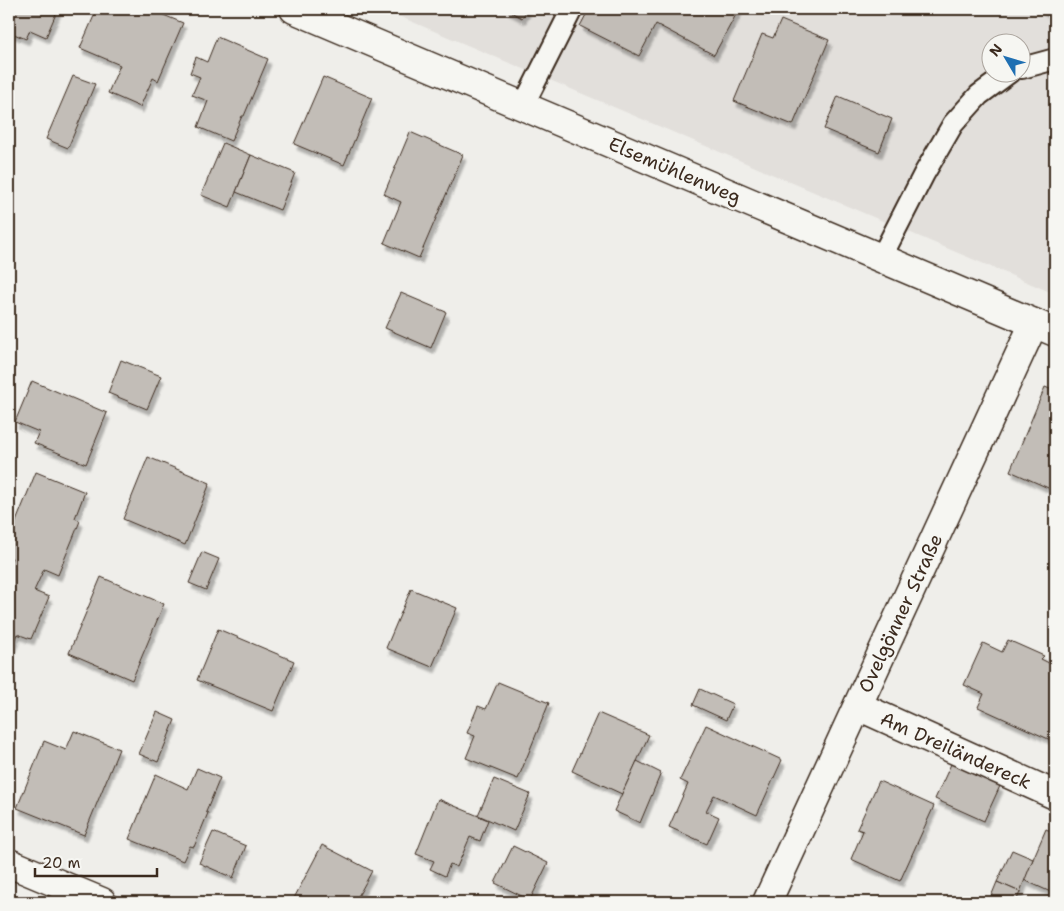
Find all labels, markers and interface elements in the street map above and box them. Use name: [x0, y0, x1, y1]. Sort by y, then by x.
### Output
north arrow: [982, 32, 1032, 82]
text: N: [985, 40, 1006, 60]
street label: Elsemühlenweg: [605, 131, 745, 210]
street label: Ovelgönner Straße: [853, 530, 948, 697]
street label: Am Dreiländereck: [876, 706, 1035, 795]
scale bar: [35, 846, 158, 878]
text: 20 m: [42, 853, 81, 873]

